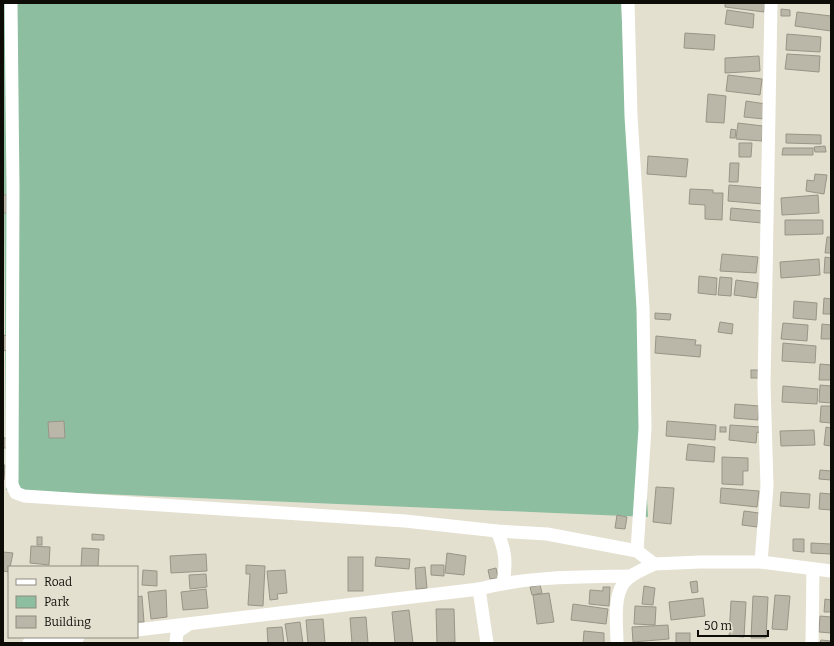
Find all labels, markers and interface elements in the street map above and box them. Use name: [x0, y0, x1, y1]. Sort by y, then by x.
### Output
legend: [8, 566, 138, 638]
text: Road: [44, 575, 72, 589]
text: Park: [44, 595, 70, 609]
scale bar: [698, 612, 768, 638]
text: Building: [44, 615, 91, 629]
text: 50 m: [704, 619, 733, 633]

